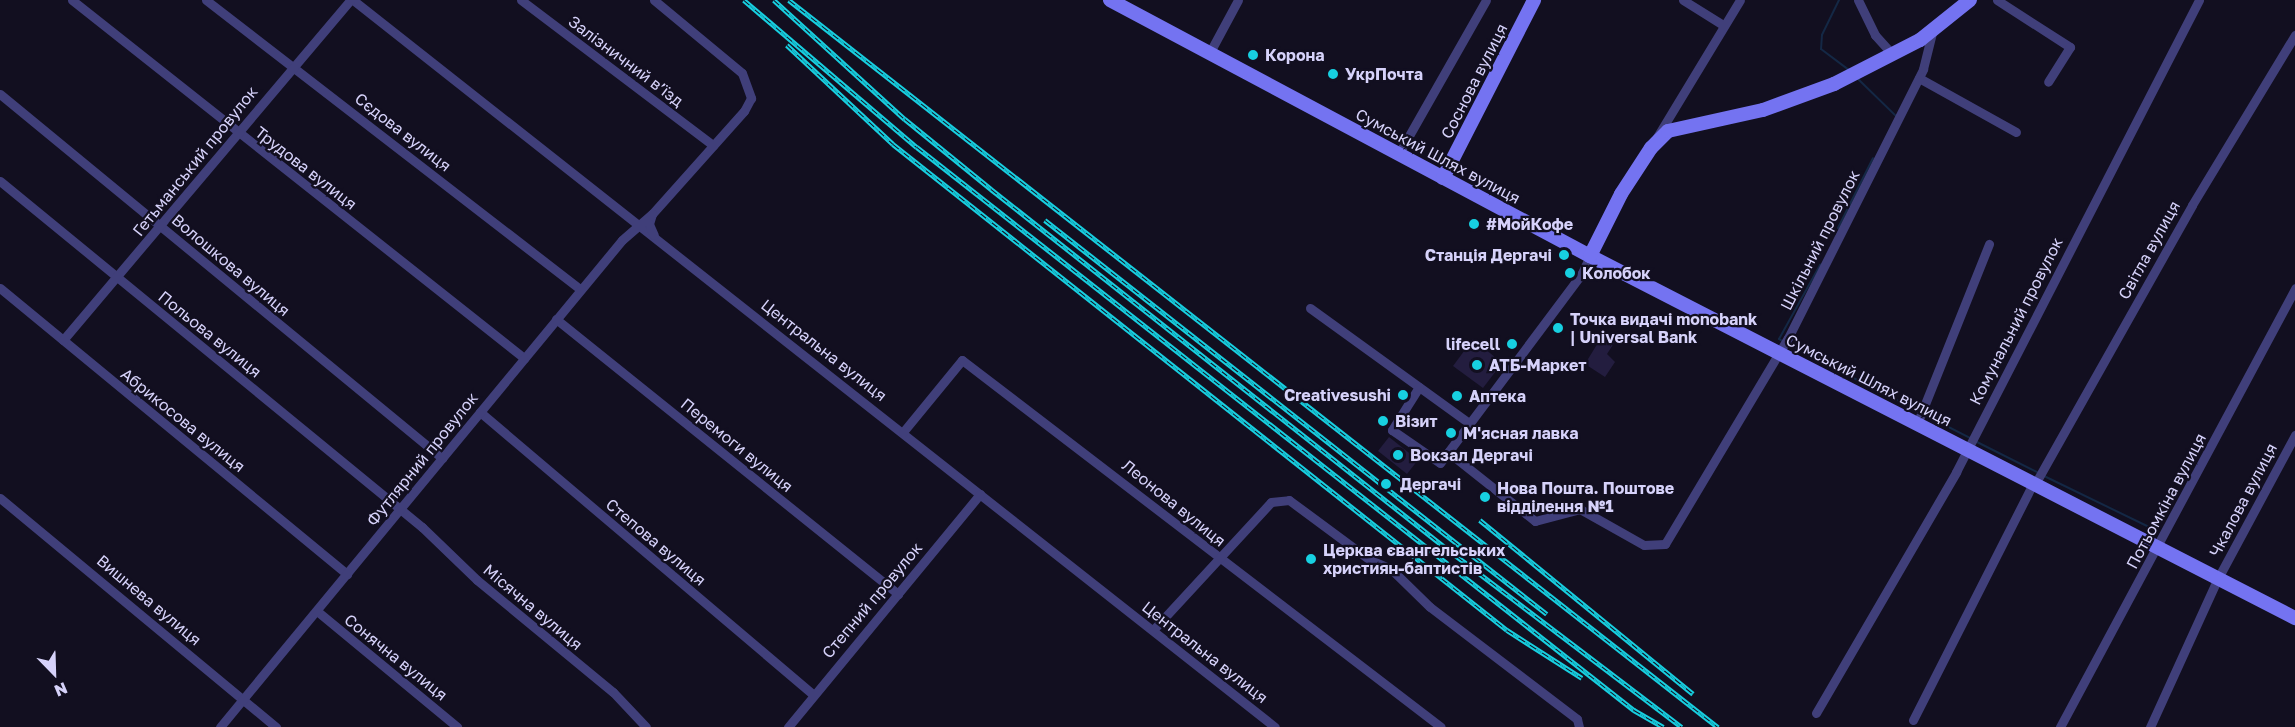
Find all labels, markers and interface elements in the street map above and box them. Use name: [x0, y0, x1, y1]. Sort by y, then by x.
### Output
street label: Залізничний в’їзд: [565, 11, 687, 111]
street label: Соснова вулиця: [1437, 20, 1511, 142]
place label: Корона: [1265, 45, 1325, 65]
marker: Корона: [1246, 48, 1260, 62]
place label: УкрПочта: [1345, 64, 1423, 84]
marker: УкрПочта: [1326, 67, 1340, 81]
street label: Гетьманський провулок: [129, 82, 261, 240]
street label: Сєдова вулиця: [351, 89, 455, 175]
street label: Сумський Шлях вулиця: [1352, 104, 1524, 208]
street label: Трудова вулиця: [251, 122, 361, 214]
street label: Шкільний провулок: [1776, 167, 1864, 313]
street label: Світла вулиця: [2114, 197, 2184, 303]
street label: Волошкова вулиця: [168, 210, 294, 320]
place label: #МойКофе: [1486, 214, 1573, 234]
marker: #МойКофе: [1467, 217, 1481, 231]
street label: Комунальний провулок: [1965, 234, 2067, 408]
place label: Станція Дергачі: [1425, 245, 1552, 265]
marker: Станція Дергачі: [1557, 248, 1571, 262]
place label: Колобок: [1582, 263, 1651, 283]
marker: Колобок: [1563, 266, 1577, 280]
street label: Польова вулиця: [155, 287, 265, 381]
street label: Центральна вулиця: [757, 295, 891, 405]
place label: Точка видачі monobank | Universal Bank: [1570, 309, 1757, 347]
marker: Точка видачі monobank | Universal Bank: [1551, 321, 1565, 335]
street label: Сумський Шлях вулиця: [1783, 330, 1955, 430]
place label: lifecell: [1446, 334, 1500, 354]
marker: lifecell: [1505, 337, 1519, 351]
place label: АТБ-Маркет: [1489, 355, 1587, 375]
marker: АТБ-Маркет: [1470, 358, 1484, 372]
street label: Абрикосова вулиця: [117, 364, 249, 476]
place label: Creativesushi: [1284, 385, 1391, 405]
place label: Аптека: [1469, 386, 1526, 406]
street label: Футлярний провулок: [362, 388, 482, 530]
marker: Creativesushi: [1396, 388, 1410, 402]
marker: Аптека: [1450, 389, 1464, 403]
street label: Перемоги вулиця: [677, 394, 797, 496]
place label: Візит: [1395, 411, 1438, 431]
marker: Візит: [1376, 414, 1390, 428]
place label: М'ясная лавка: [1463, 423, 1579, 443]
marker: М'ясная лавка: [1444, 426, 1458, 440]
street label: Потьомкіна вулиця: [2122, 430, 2210, 572]
street label: Чкалова вулиця: [2205, 440, 2281, 560]
place label: Вокзал Дергачі: [1410, 445, 1533, 465]
marker: Вокзал Дергачі: [1391, 448, 1405, 462]
street label: Леонова вулиця: [1118, 455, 1230, 551]
place label: Дергачі: [1400, 474, 1461, 494]
marker: Дергачі: [1377, 475, 1395, 493]
place label: Нова Пошта. Поштове відділення №1: [1497, 478, 1674, 516]
marker: Нова Пошта. Поштове відділення №1: [1478, 490, 1492, 504]
street label: Степова вулиця: [602, 495, 710, 589]
street label: Степний провулок: [818, 538, 926, 662]
place label: Церква євангельських християн-баптистів: [1323, 540, 1505, 578]
street label: Вишнева вулиця: [93, 551, 205, 649]
marker: Церква євангельських християн-баптистів: [1304, 552, 1318, 566]
street label: Місячна вулиця: [480, 560, 586, 654]
street label: Центральна вулиця: [1138, 597, 1272, 707]
street label: Сонячна вулиця: [341, 610, 451, 704]
north arrow: [24, 643, 84, 703]
text: N: [52, 678, 71, 701]

